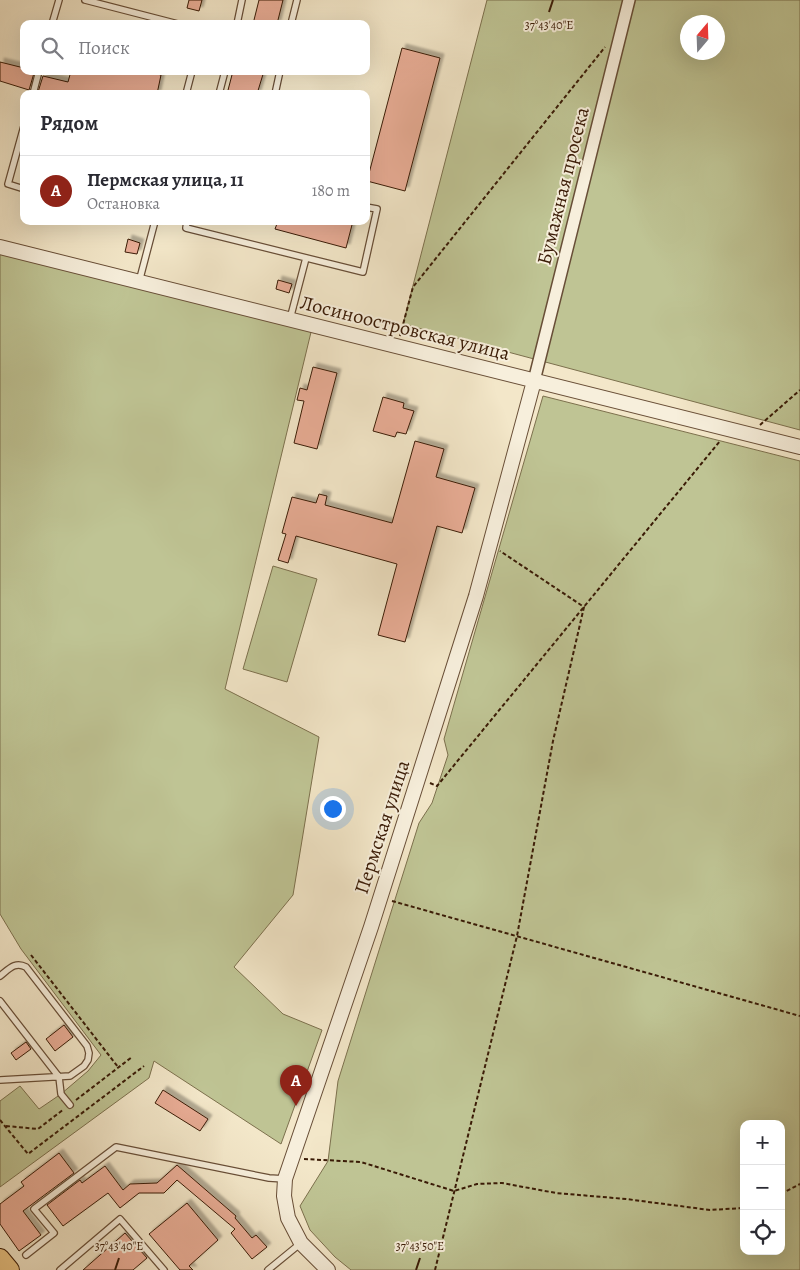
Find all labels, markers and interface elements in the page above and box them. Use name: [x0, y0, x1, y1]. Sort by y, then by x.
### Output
north arrow: [680, 15, 725, 60]
text: 37°43'40"E: [525, 17, 573, 33]
search box: [20, 20, 370, 75]
icon: search: [38, 34, 66, 62]
text: Поиск: [78, 35, 130, 61]
street label: Бумажная просека: [530, 103, 596, 268]
text: Рядом: [40, 109, 98, 137]
text: Пермская улица, 11: [87, 167, 244, 193]
text: A: [51, 180, 61, 202]
text: 180 m: [312, 180, 350, 202]
text: Остановка: [87, 193, 160, 215]
street label: Лосиноостровская улица: [297, 289, 513, 367]
street label: Пермская улица: [348, 756, 417, 897]
your location: [320, 796, 346, 822]
pin: A: [280, 1065, 312, 1106]
map controls: [740, 1120, 785, 1255]
button: +: [740, 1120, 785, 1165]
button: −: [740, 1165, 785, 1210]
button: locate: [740, 1210, 785, 1255]
text: 37°43'40"E: [95, 1238, 143, 1254]
text: 37°43'50"E: [396, 1238, 444, 1254]

